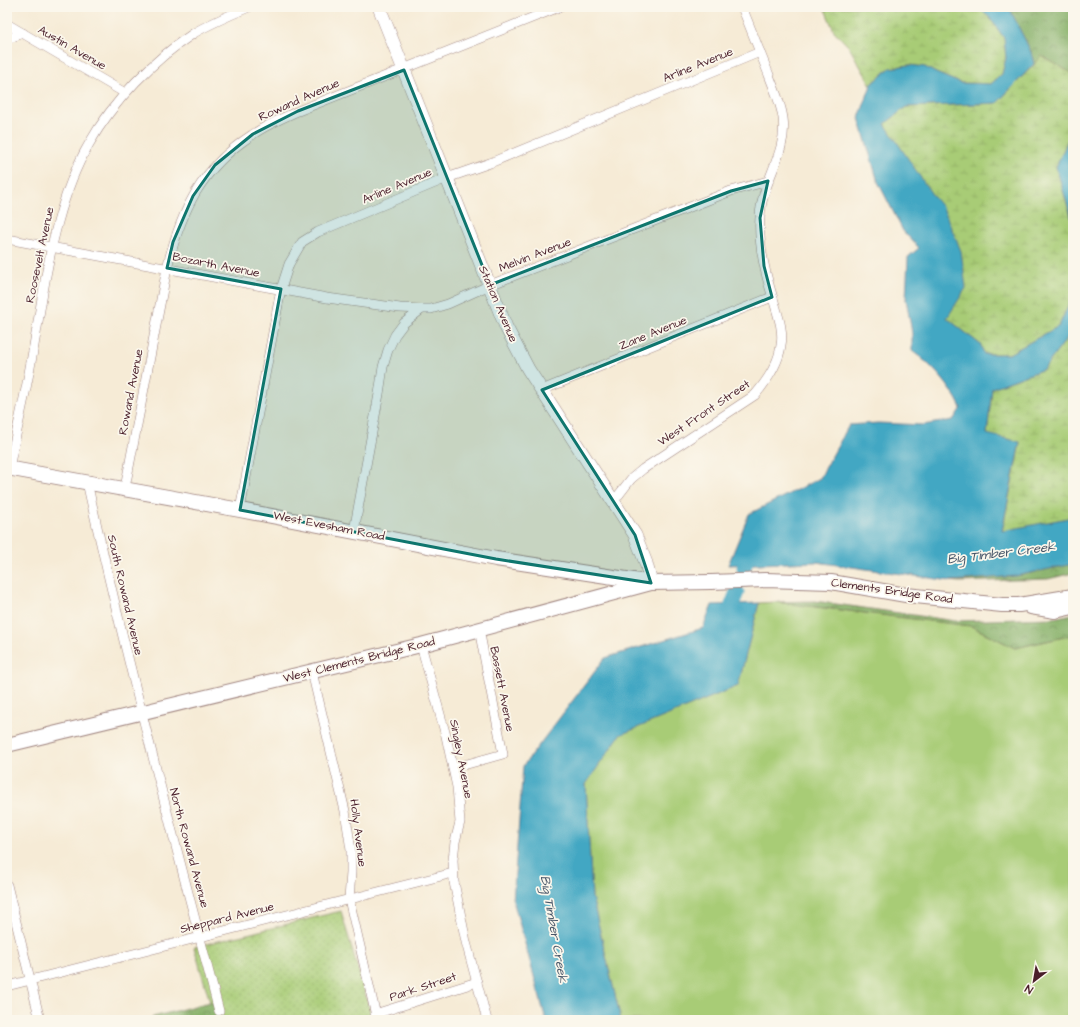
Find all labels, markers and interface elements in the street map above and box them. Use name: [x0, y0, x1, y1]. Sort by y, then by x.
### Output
street label: Austin Avenue: [35, 22, 110, 75]
street label: Arline Avenue: [660, 43, 736, 87]
street label: Rowand Avenue: [256, 74, 343, 125]
street label: Arline Avenue: [359, 163, 435, 208]
street label: Roosevelt Avenue: [22, 205, 59, 305]
street label: Melvin Avenue: [496, 233, 574, 277]
street label: Bozarth Avenue: [171, 248, 262, 282]
street label: Station Avenue: [474, 263, 522, 345]
street label: Zane Avenue: [617, 311, 690, 354]
street label: Rowand Avenue: [114, 347, 148, 436]
street label: West Front Street: [655, 376, 754, 450]
street label: West Evesham Road: [272, 507, 386, 545]
street label: South Rowand Avenue: [103, 533, 147, 657]
water label: Big Timber Creek: [946, 537, 1057, 570]
street label: Clements Bridge Road: [830, 574, 954, 609]
street label: West Clements Bridge Road: [281, 633, 437, 688]
street label: Bassett Avenue: [485, 645, 519, 734]
street label: Singley Avenue: [444, 718, 477, 801]
street label: North Rowand Avenue: [165, 786, 213, 910]
street label: Holly Avenue: [344, 798, 371, 868]
water label: Big Timber Creek: [535, 874, 572, 985]
street label: Sheppard Avenue: [178, 898, 276, 938]
north arrow: [1014, 961, 1054, 1001]
street label: Park Street: [387, 968, 459, 1006]
text: N: [1022, 981, 1036, 997]

